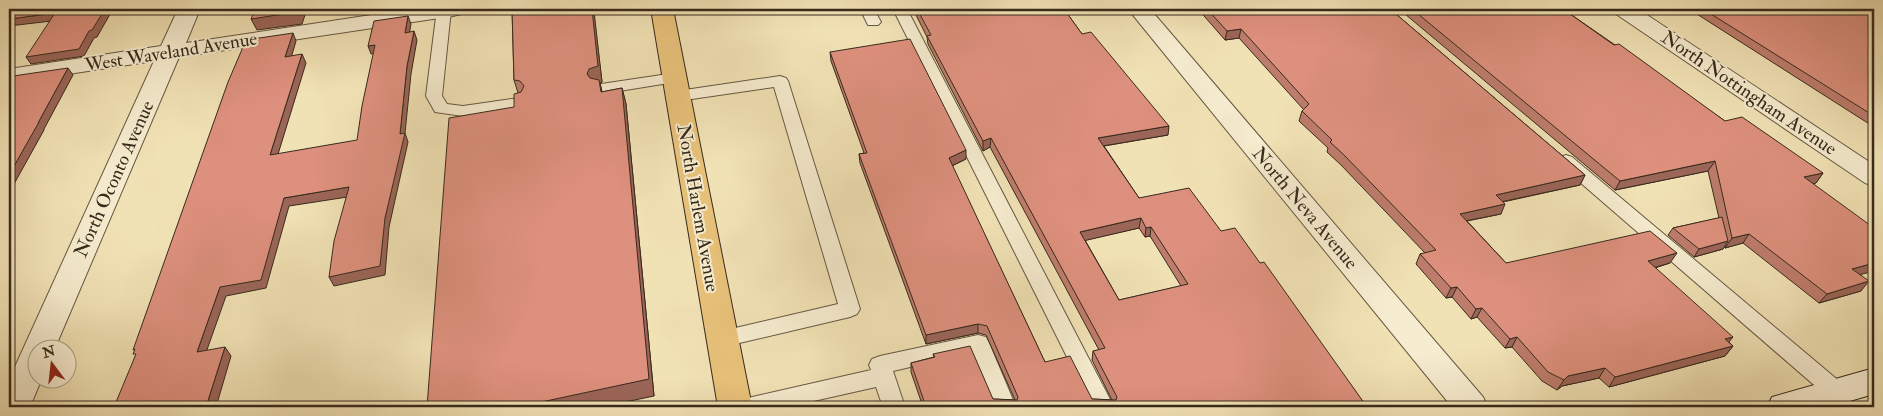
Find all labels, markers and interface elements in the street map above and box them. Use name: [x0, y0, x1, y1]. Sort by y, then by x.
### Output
street label: North Nottingham Avenue: [1657, 25, 1841, 161]
street label: West Waveland Avenue: [82, 27, 259, 78]
street label: North Oconto Avenue: [69, 97, 159, 261]
street label: North Harlem Avenue: [671, 122, 725, 294]
street label: North Neva Avenue: [1247, 142, 1363, 274]
north arrow: [28, 338, 78, 388]
text: N: [40, 342, 57, 362]

